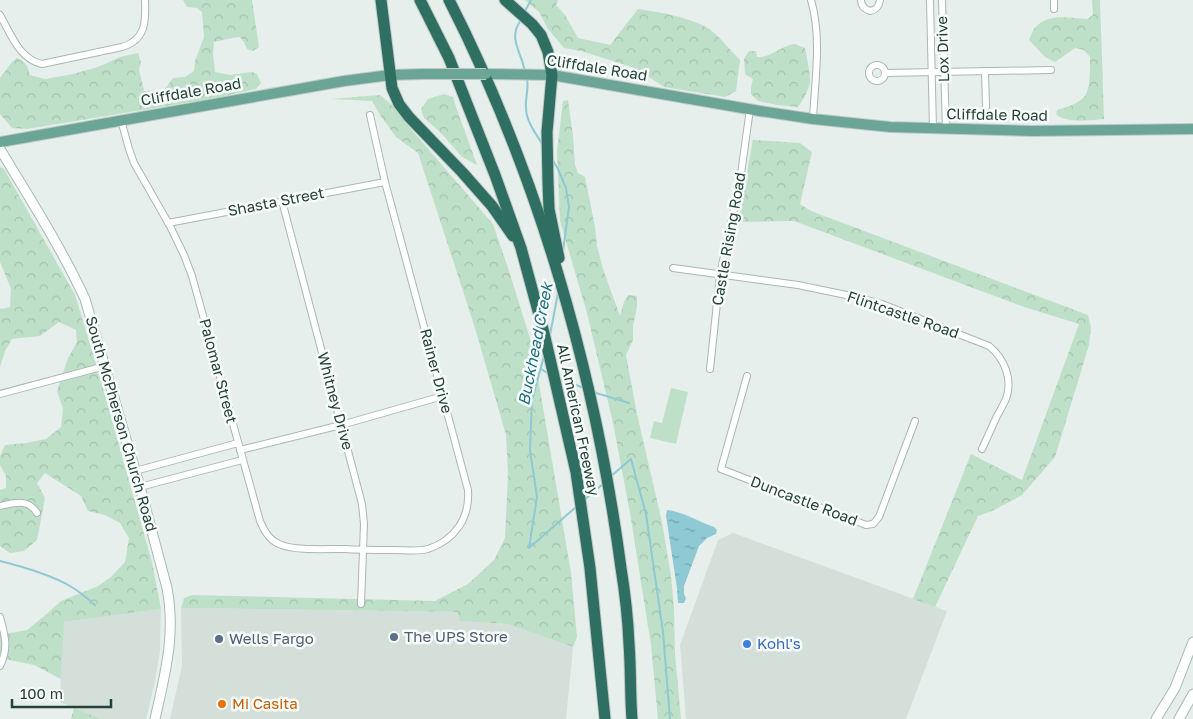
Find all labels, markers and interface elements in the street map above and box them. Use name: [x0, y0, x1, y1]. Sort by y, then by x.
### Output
street label: Lox Drive: [932, 15, 952, 82]
street label: Cliffdale Road: [546, 50, 649, 84]
street label: Cliffdale Road: [139, 73, 242, 109]
street label: Cliffdale Road: [946, 104, 1048, 124]
street label: Castle Rising Road: [707, 171, 749, 307]
street label: Shasta Street: [226, 183, 326, 219]
water label: Buckhead Creek: [513, 279, 557, 407]
street label: Flintcastle Road: [845, 286, 962, 342]
street label: South McPherson Church Road: [83, 314, 161, 534]
street label: Palomar Street: [196, 316, 242, 425]
street label: Rainer Drive: [417, 326, 457, 415]
street label: All American Freeway: [554, 342, 604, 498]
street label: Whitney Drive: [314, 350, 358, 452]
street label: Duncastle Road: [748, 471, 860, 529]
place label: The UPS Store: [404, 627, 508, 645]
place label: Wells Fargo: [229, 629, 314, 647]
marker: The UPS Store: [388, 631, 400, 643]
marker: Wells Fargo: [213, 633, 225, 645]
place label: Kohl's: [757, 634, 801, 652]
marker: Kohl's: [741, 638, 753, 650]
scale bar: [12, 676, 111, 708]
text: 100 m: [20, 684, 63, 702]
place label: Mi Casita: [232, 694, 298, 712]
marker: Mi Casita: [216, 698, 228, 710]

